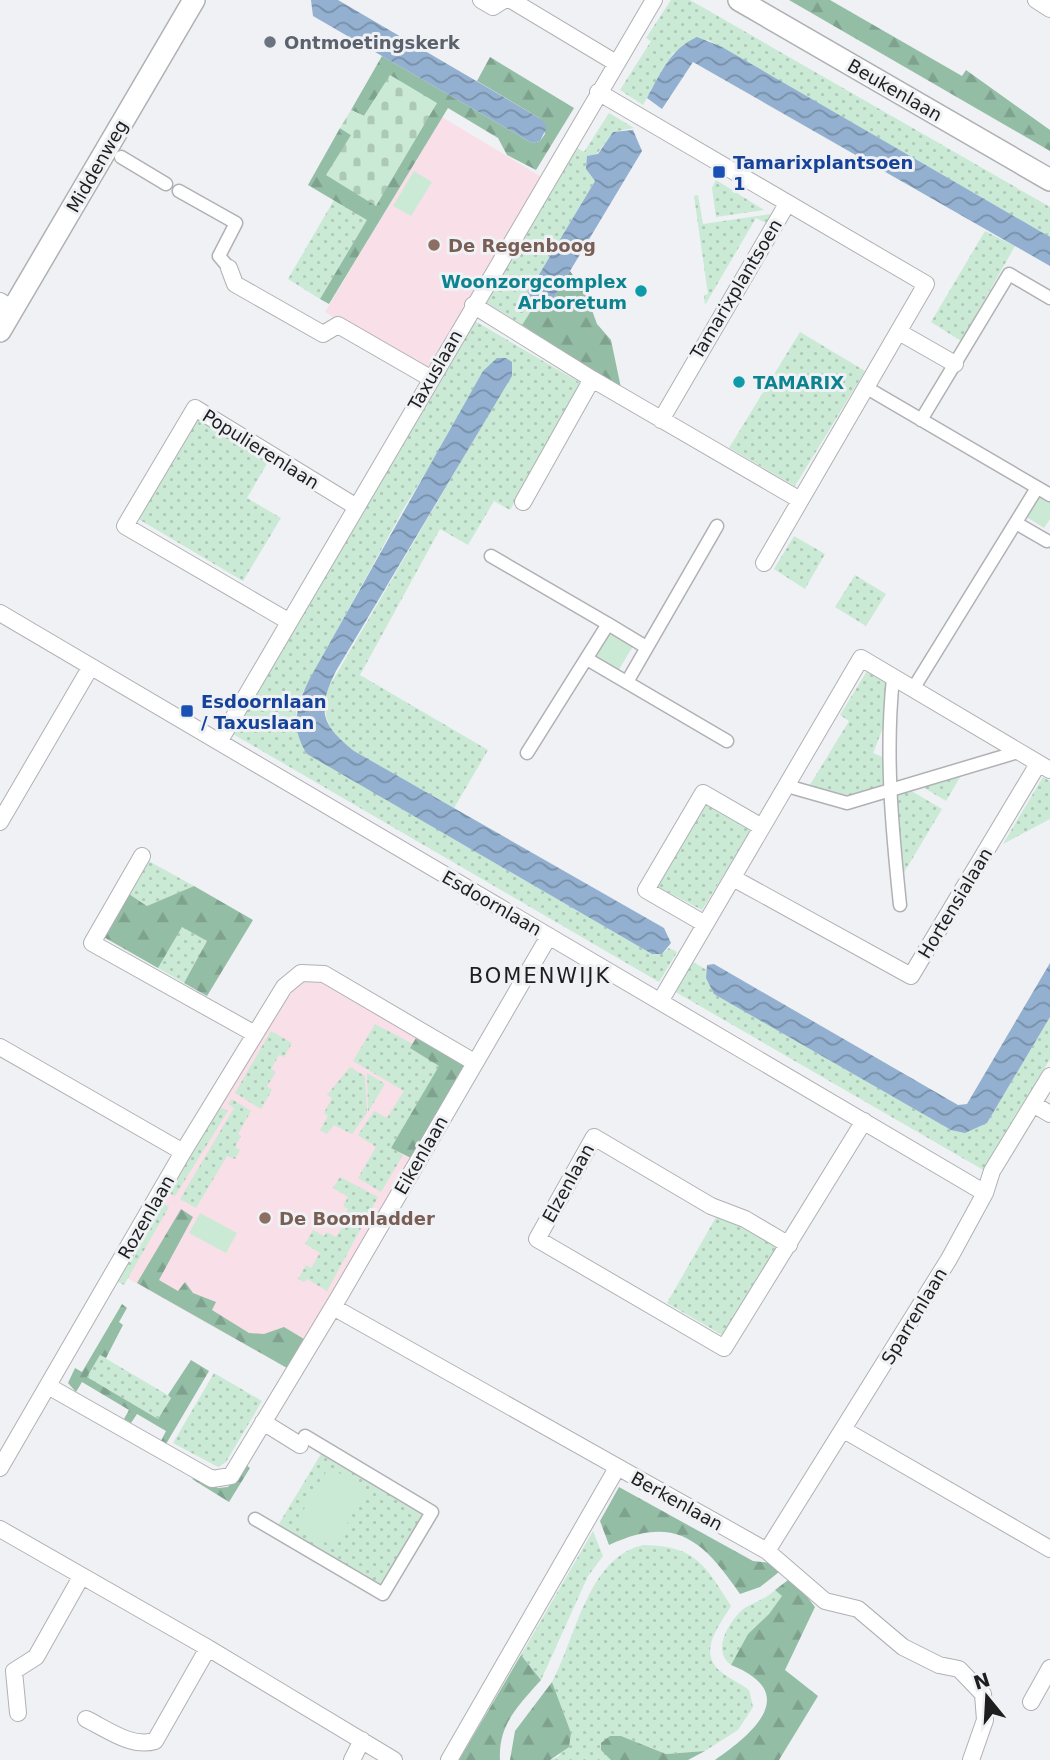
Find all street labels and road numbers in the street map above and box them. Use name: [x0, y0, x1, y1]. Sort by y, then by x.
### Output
street label: Beukenlaan: [844, 55, 946, 125]
street label: Middenweg: [62, 116, 132, 216]
street label: Tamarixplantsoen: [685, 215, 786, 364]
street label: Taxuslaan: [403, 326, 466, 415]
street label: Populierenlaan: [199, 405, 323, 493]
street label: Hortensialaan: [914, 844, 996, 962]
street label: Esdoornlaan: [439, 866, 545, 940]
street label: Eikenlaan: [390, 1112, 452, 1198]
street label: Elzenlaan: [538, 1140, 598, 1226]
street label: Rozenlaan: [114, 1171, 178, 1263]
street label: Sparrenlaan: [877, 1264, 951, 1368]
street label: Berkenlaan: [627, 1467, 727, 1535]

